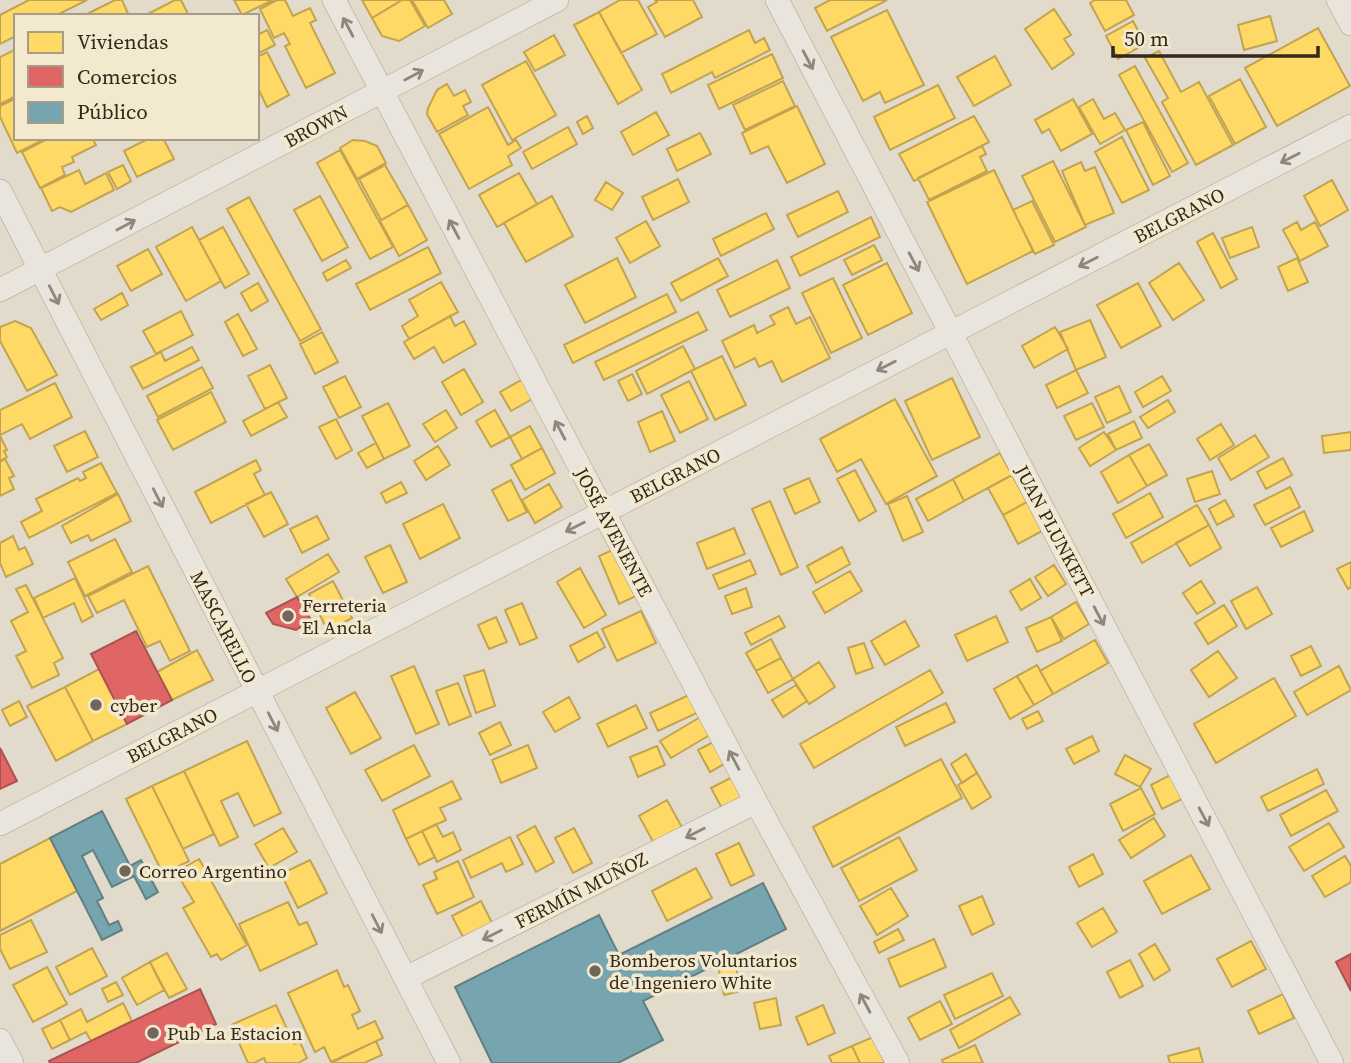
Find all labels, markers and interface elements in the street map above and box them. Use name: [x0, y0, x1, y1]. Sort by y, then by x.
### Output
legend: [14, 14, 259, 140]
scale bar: [1113, 14, 1318, 58]
one-way arrow: [341, 18, 355, 38]
text: 50 m: [1124, 24, 1169, 53]
text: Viviendas: [77, 27, 168, 56]
one-way arrow: [802, 50, 816, 70]
text: Comercios: [77, 62, 177, 91]
one-way arrow: [403, 67, 424, 81]
text: Público: [77, 97, 148, 126]
street label: BROWN: [280, 98, 352, 154]
one-way arrow: [1280, 151, 1301, 165]
street label: BELGRANO: [1129, 181, 1229, 249]
one-way arrow: [115, 218, 136, 231]
one-way arrow: [447, 219, 461, 239]
one-way arrow: [908, 251, 921, 272]
one-way arrow: [1078, 255, 1099, 269]
one-way arrow: [47, 284, 61, 305]
one-way arrow: [876, 360, 897, 373]
one-way arrow: [553, 420, 567, 441]
street label: BELGRANO: [625, 441, 725, 509]
street label: JUAN PLUNKETT: [1009, 459, 1101, 602]
street label: JOSÉ AVENENTE: [569, 462, 659, 601]
one-way arrow: [151, 487, 165, 507]
one-way arrow: [565, 520, 586, 534]
street label: MASCARELLO: [184, 566, 264, 688]
place label: Ferreteria El Ancla: [302, 592, 387, 640]
one-way arrow: [1092, 605, 1106, 626]
marker: Ferreteria El Ancla: [280, 608, 296, 624]
place label: cyber: [110, 692, 157, 718]
marker: cyber: [88, 697, 104, 713]
street label: BELGRANO: [122, 701, 222, 769]
one-way arrow: [266, 711, 280, 731]
one-way arrow: [727, 750, 741, 770]
one-way arrow: [1197, 807, 1211, 827]
one-way arrow: [686, 826, 706, 840]
street label: FERMÍN MUÑOZ: [510, 845, 652, 935]
place label: Correo Argentino: [139, 858, 287, 884]
marker: Correo Argentino: [117, 863, 133, 879]
one-way arrow: [371, 913, 385, 934]
one-way arrow: [482, 928, 503, 942]
place label: Bomberos Voluntarios de Ingeniero White: [609, 947, 797, 995]
marker: Bomberos Voluntarios de Ingeniero White: [587, 963, 603, 979]
one-way arrow: [858, 993, 871, 1014]
place label: Pub La Estacion: [167, 1020, 303, 1046]
marker: Pub La Estacion: [145, 1025, 161, 1041]

